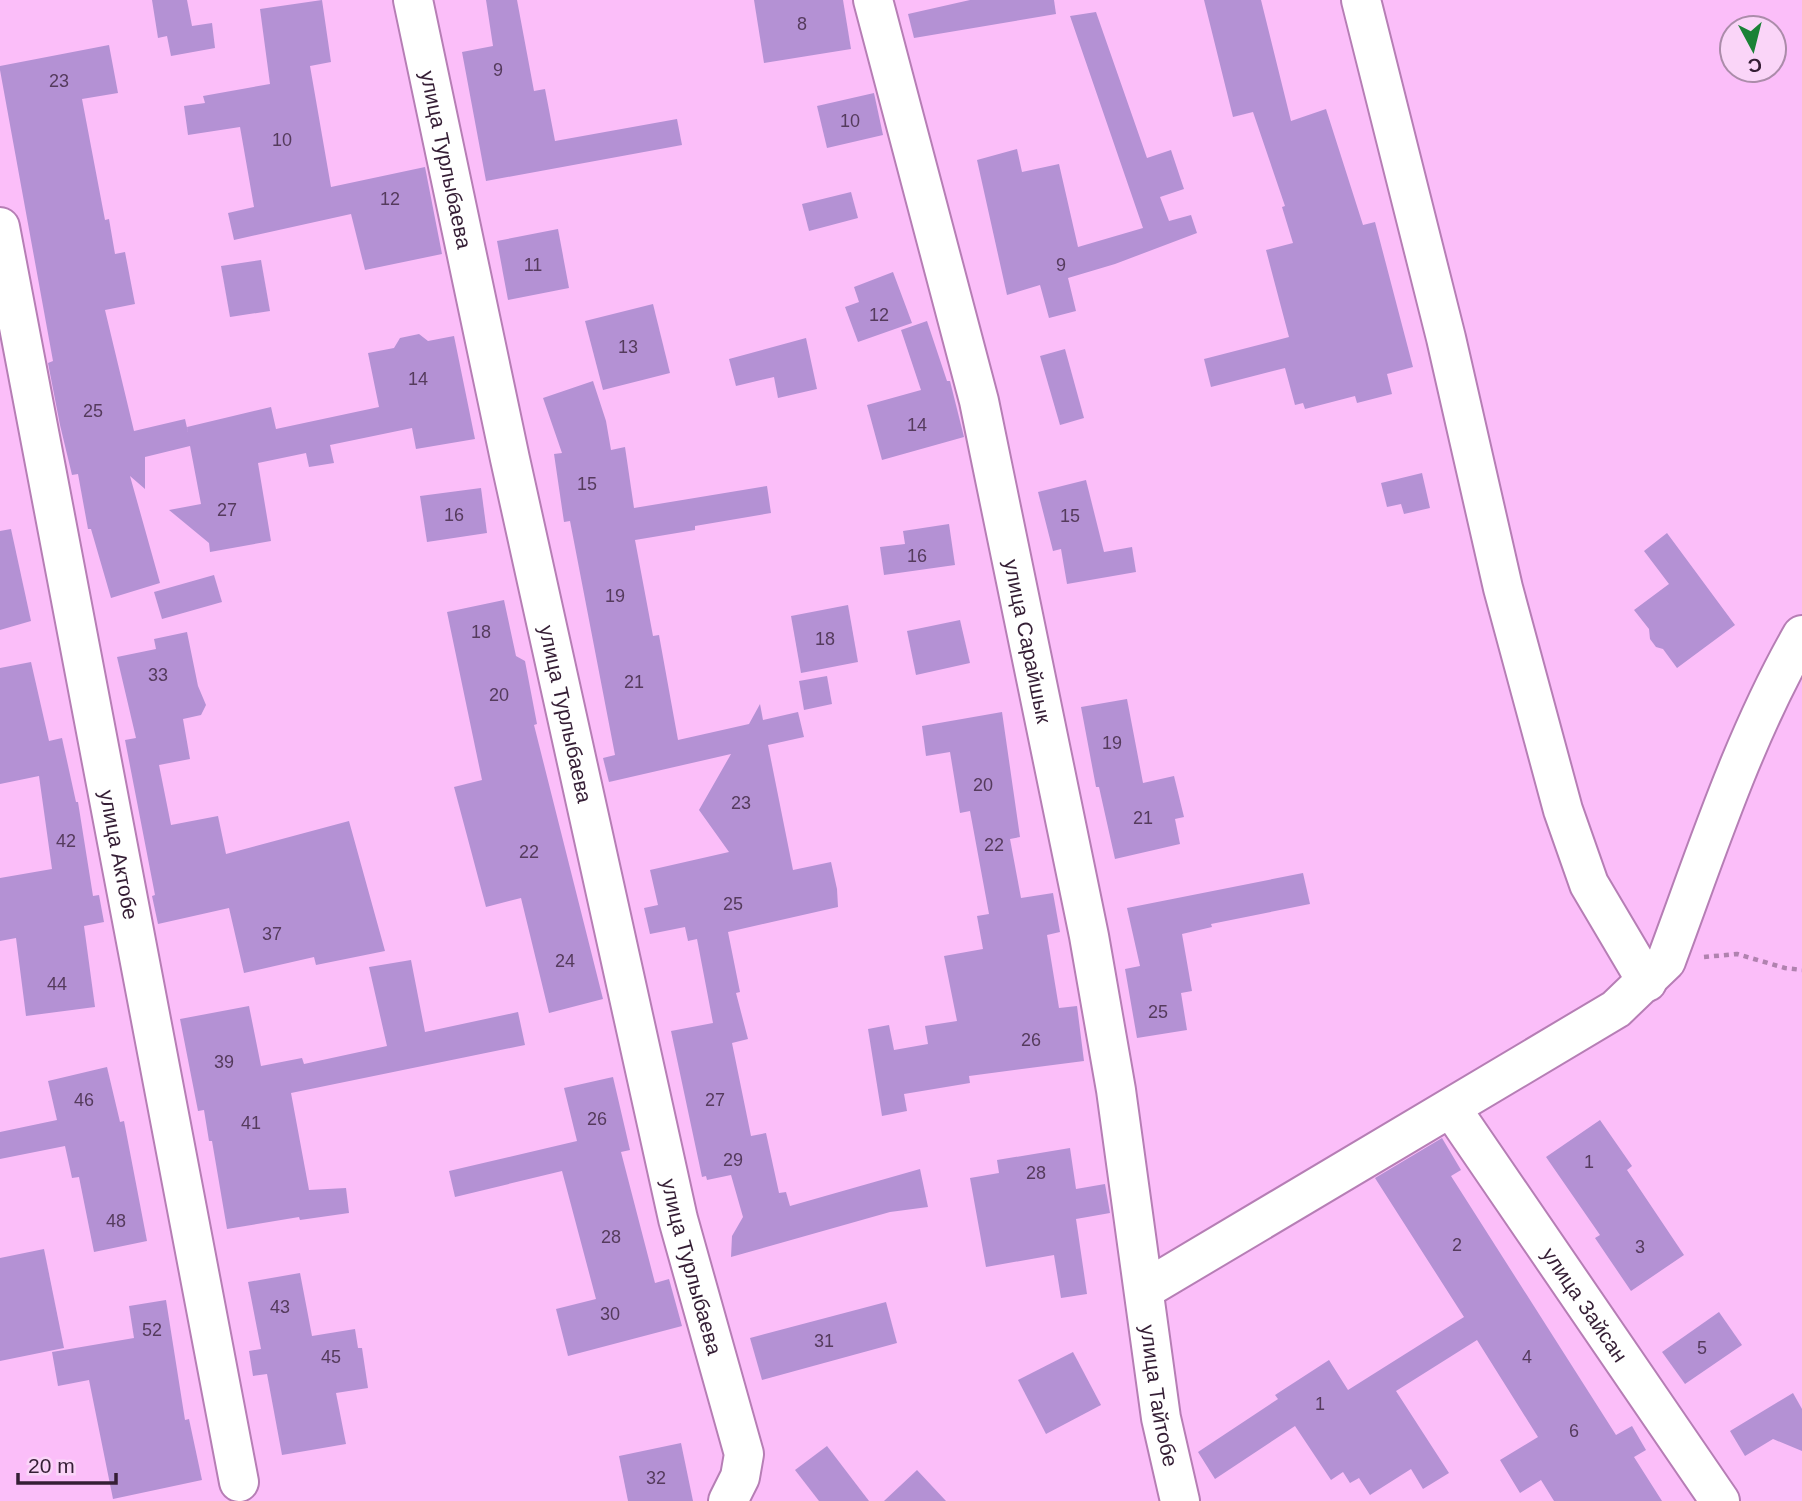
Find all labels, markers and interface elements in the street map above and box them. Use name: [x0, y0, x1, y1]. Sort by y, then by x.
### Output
house number: 8: [797, 14, 807, 34]
north arrow: [1718, 14, 1788, 84]
text: С: [1747, 54, 1763, 77]
house number: 9: [493, 60, 503, 80]
street label: улица Турлыбаева: [417, 68, 477, 251]
house number: 23: [49, 71, 69, 91]
house number: 10: [840, 111, 860, 131]
house number: 10: [272, 130, 292, 150]
house number: 12: [380, 189, 400, 209]
house number: 11: [524, 255, 542, 275]
house number: 9: [1056, 255, 1066, 275]
house number: 12: [869, 305, 889, 325]
house number: 13: [618, 337, 638, 357]
house number: 14: [408, 369, 428, 389]
house number: 25: [83, 401, 103, 421]
house number: 14: [907, 415, 927, 435]
house number: 15: [577, 474, 597, 494]
house number: 27: [217, 500, 237, 520]
house number: 16: [444, 505, 464, 525]
house number: 15: [1060, 506, 1080, 526]
house number: 16: [907, 546, 927, 566]
street label: улица Сарайшык: [1000, 557, 1057, 726]
house number: 19: [605, 586, 625, 606]
house number: 18: [471, 622, 491, 642]
street label: улица Турлыбаева: [536, 623, 597, 805]
house number: 18: [815, 629, 835, 649]
house number: 33: [148, 665, 168, 685]
house number: 21: [624, 672, 644, 692]
house number: 20: [489, 685, 509, 705]
house number: 19: [1102, 733, 1122, 753]
house number: 20: [973, 775, 993, 795]
street label: улица Актобе: [96, 788, 143, 922]
house number: 23: [731, 793, 751, 813]
house number: 21: [1133, 808, 1153, 828]
house number: 42: [56, 831, 76, 851]
house number: 22: [984, 835, 1004, 855]
house number: 22: [519, 842, 539, 862]
house number: 25: [723, 894, 743, 914]
house number: 37: [262, 924, 282, 944]
house number: 24: [555, 951, 575, 971]
house number: 44: [47, 974, 67, 994]
house number: 25: [1148, 1002, 1168, 1022]
house number: 26: [1021, 1030, 1041, 1050]
house number: 39: [214, 1052, 234, 1072]
house number: 46: [74, 1090, 94, 1110]
house number: 27: [705, 1090, 725, 1110]
house number: 26: [587, 1109, 607, 1129]
house number: 41: [241, 1113, 261, 1133]
house number: 29: [723, 1150, 743, 1170]
house number: 1: [1584, 1152, 1594, 1172]
house number: 28: [1026, 1163, 1046, 1183]
street label: улица Турлыбаева: [658, 1176, 727, 1357]
house number: 48: [106, 1211, 126, 1231]
house number: 28: [601, 1227, 621, 1247]
house number: 2: [1452, 1235, 1462, 1255]
house number: 3: [1635, 1237, 1645, 1257]
street label: улица Зайсан: [1538, 1243, 1633, 1366]
house number: 43: [270, 1297, 290, 1317]
house number: 30: [600, 1304, 620, 1324]
house number: 52: [142, 1320, 162, 1340]
street label: улица Тайтобе: [1137, 1323, 1183, 1469]
house number: 31: [814, 1331, 834, 1351]
house number: 5: [1697, 1338, 1707, 1358]
house number: 45: [321, 1347, 341, 1367]
house number: 4: [1522, 1347, 1532, 1367]
house number: 1: [1315, 1394, 1325, 1414]
house number: 6: [1569, 1421, 1579, 1441]
scale bar: [18, 1442, 116, 1486]
text: 20 m: [28, 1454, 75, 1477]
house number: 32: [646, 1468, 666, 1488]

